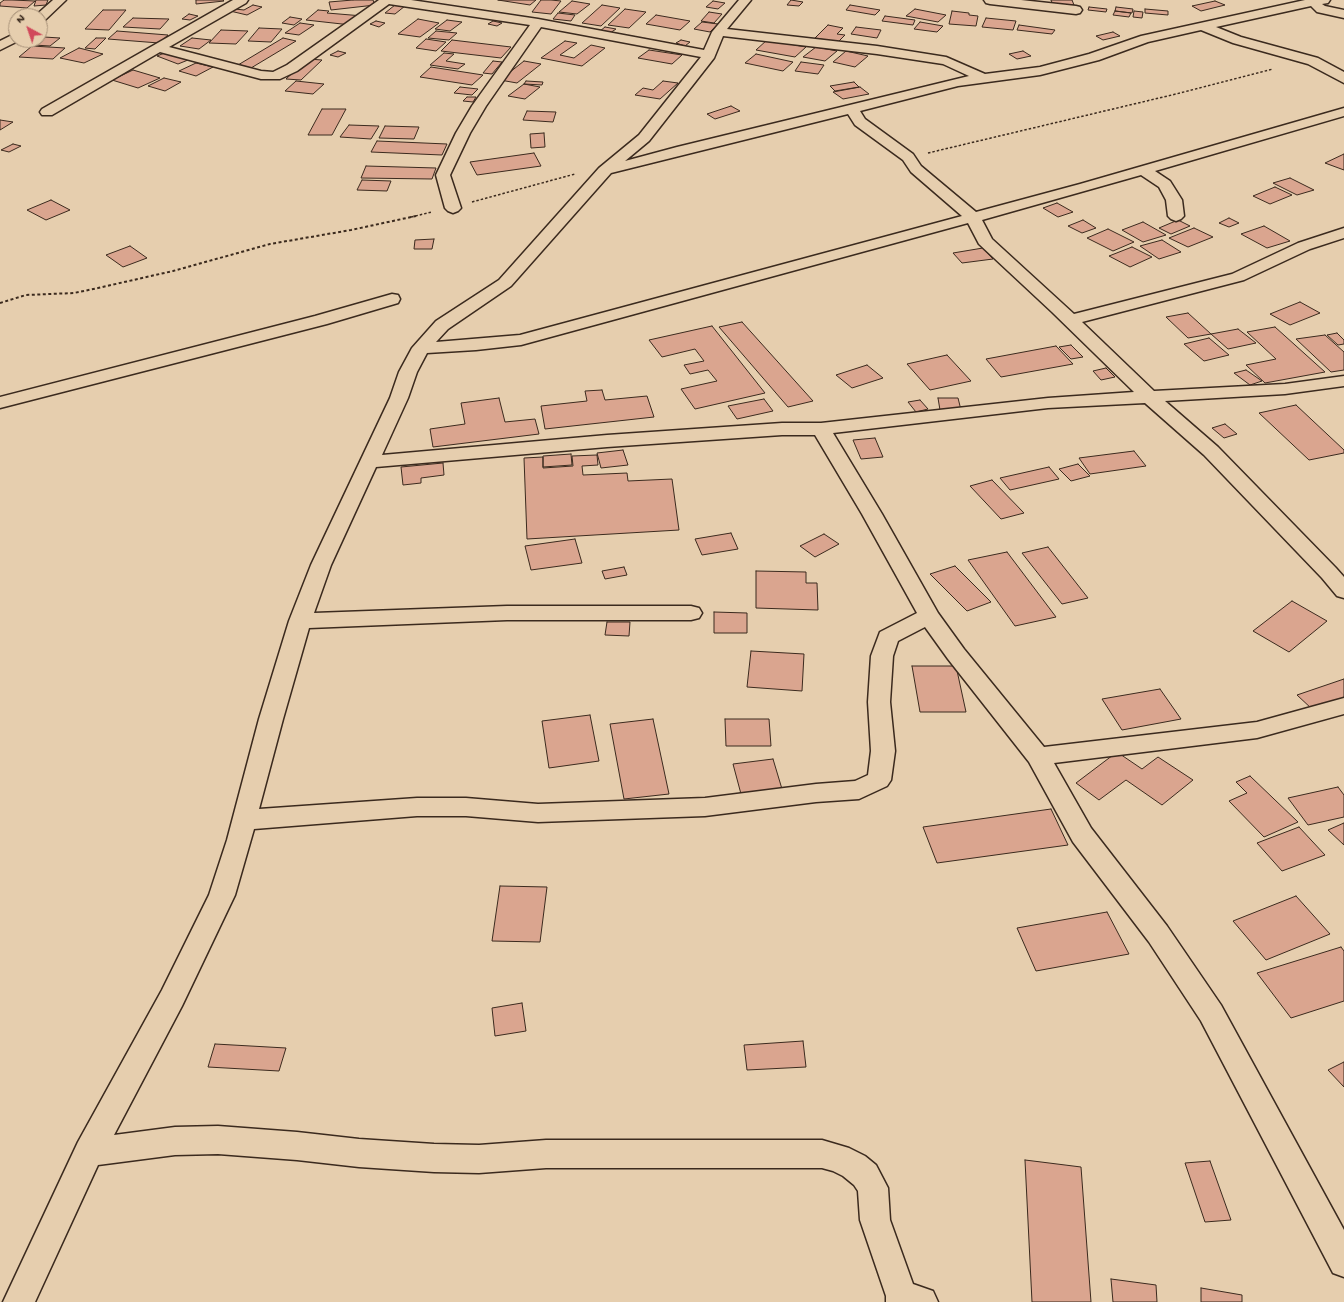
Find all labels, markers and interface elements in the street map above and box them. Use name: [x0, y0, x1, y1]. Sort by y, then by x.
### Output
north arrow: [8, 8, 48, 48]
text: N: [14, 13, 28, 26]

